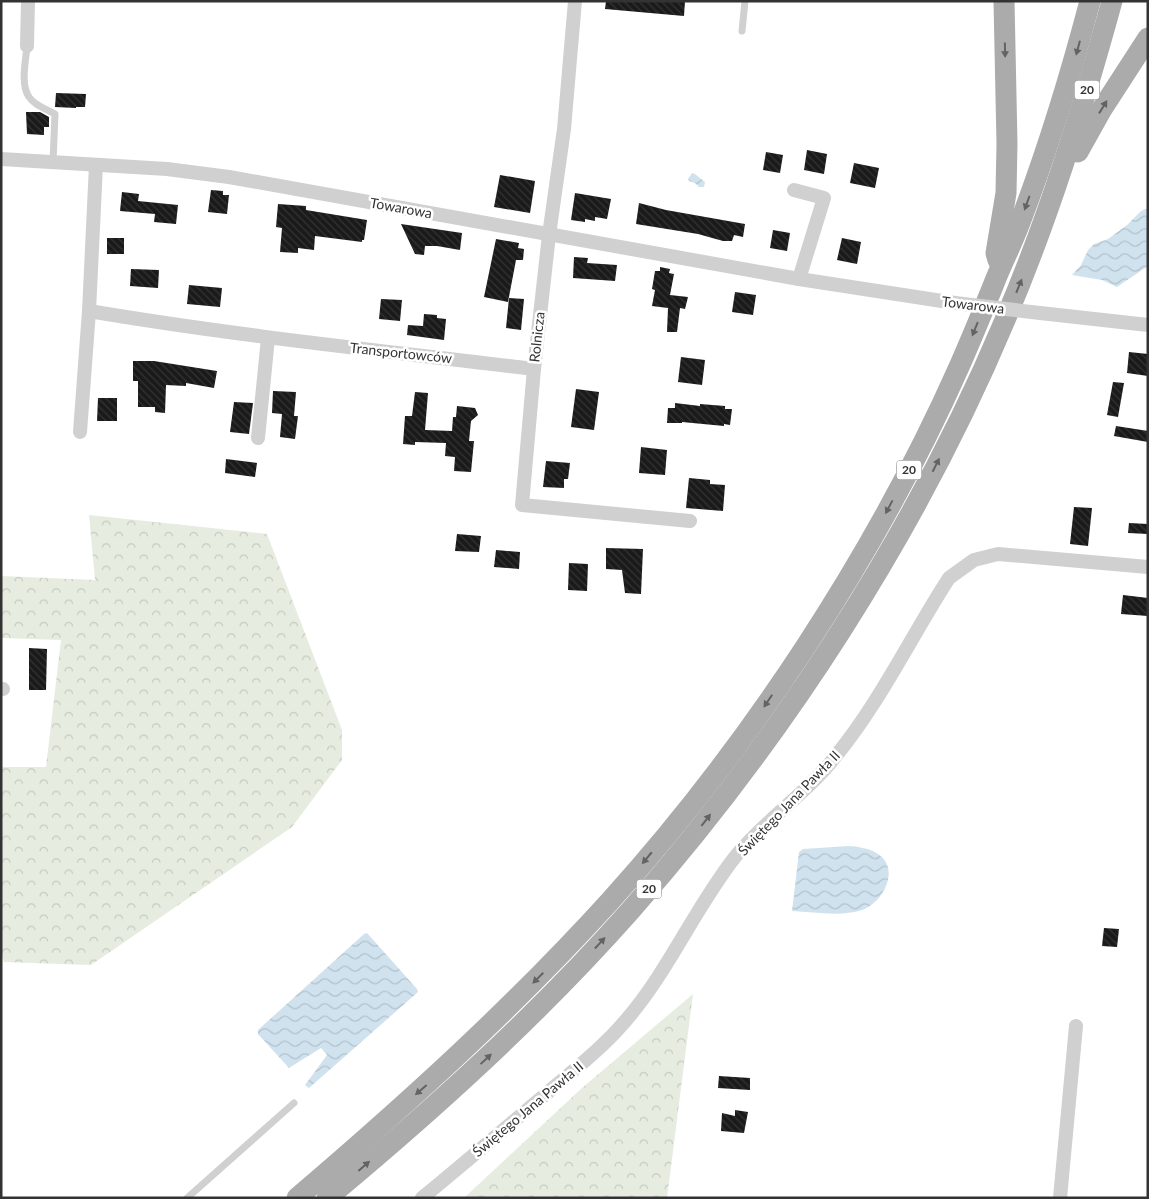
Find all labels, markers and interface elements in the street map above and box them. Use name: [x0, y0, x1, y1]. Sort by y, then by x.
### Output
one-way arrow: [1073, 41, 1081, 56]
one-way arrow: [1001, 42, 1009, 58]
road number: 20: [1074, 80, 1100, 100]
one-way arrow: [1098, 101, 1107, 114]
street label: Towarowa: [369, 194, 434, 221]
one-way arrow: [1023, 195, 1030, 210]
one-way arrow: [1015, 278, 1023, 293]
street label: Towarowa: [941, 292, 1005, 317]
street label: Rolnicza: [525, 311, 548, 363]
one-way arrow: [971, 322, 979, 337]
street label: Transportowców: [349, 339, 453, 366]
one-way arrow: [932, 458, 940, 473]
road number: 20: [896, 460, 922, 480]
one-way arrow: [885, 500, 893, 514]
one-way arrow: [763, 695, 773, 708]
street label: Świętego Jana Pawła II: [734, 747, 843, 859]
one-way arrow: [700, 814, 711, 827]
one-way arrow: [642, 851, 653, 864]
road number: 20: [636, 880, 662, 899]
one-way arrow: [594, 938, 606, 950]
one-way arrow: [532, 972, 544, 984]
one-way arrow: [480, 1053, 492, 1065]
street label: Świętego Jana Pawła II: [469, 1057, 587, 1160]
one-way arrow: [414, 1085, 427, 1096]
one-way arrow: [358, 1161, 371, 1172]

